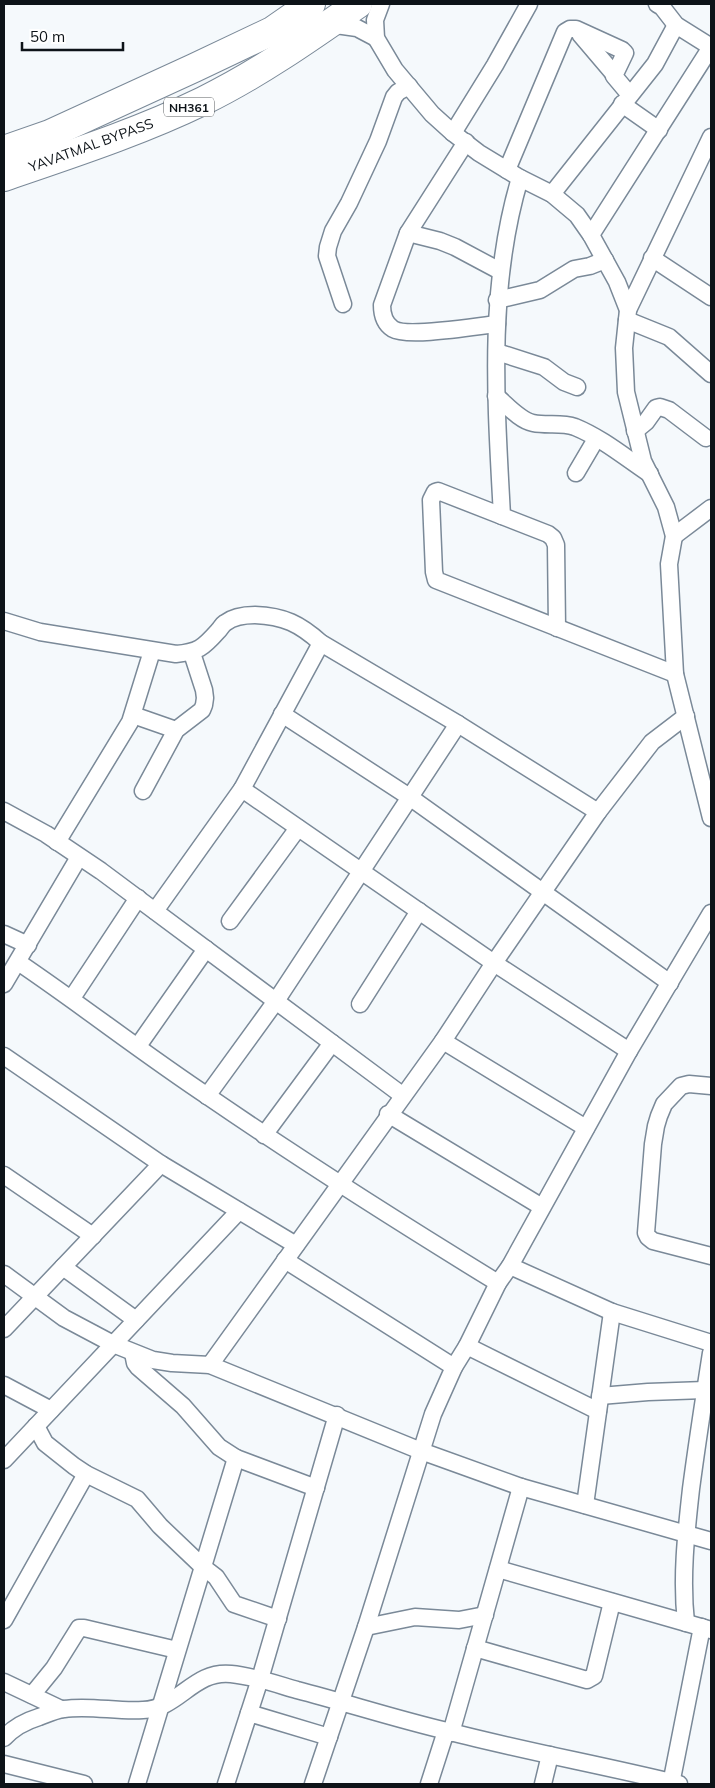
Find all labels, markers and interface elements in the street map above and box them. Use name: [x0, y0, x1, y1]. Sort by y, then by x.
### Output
scale bar: [22, 20, 124, 52]
text: 50 m: [30, 27, 65, 46]
road number: NH361: [164, 98, 214, 116]
street label: YAVATMAL BYPASS: [25, 114, 156, 176]

